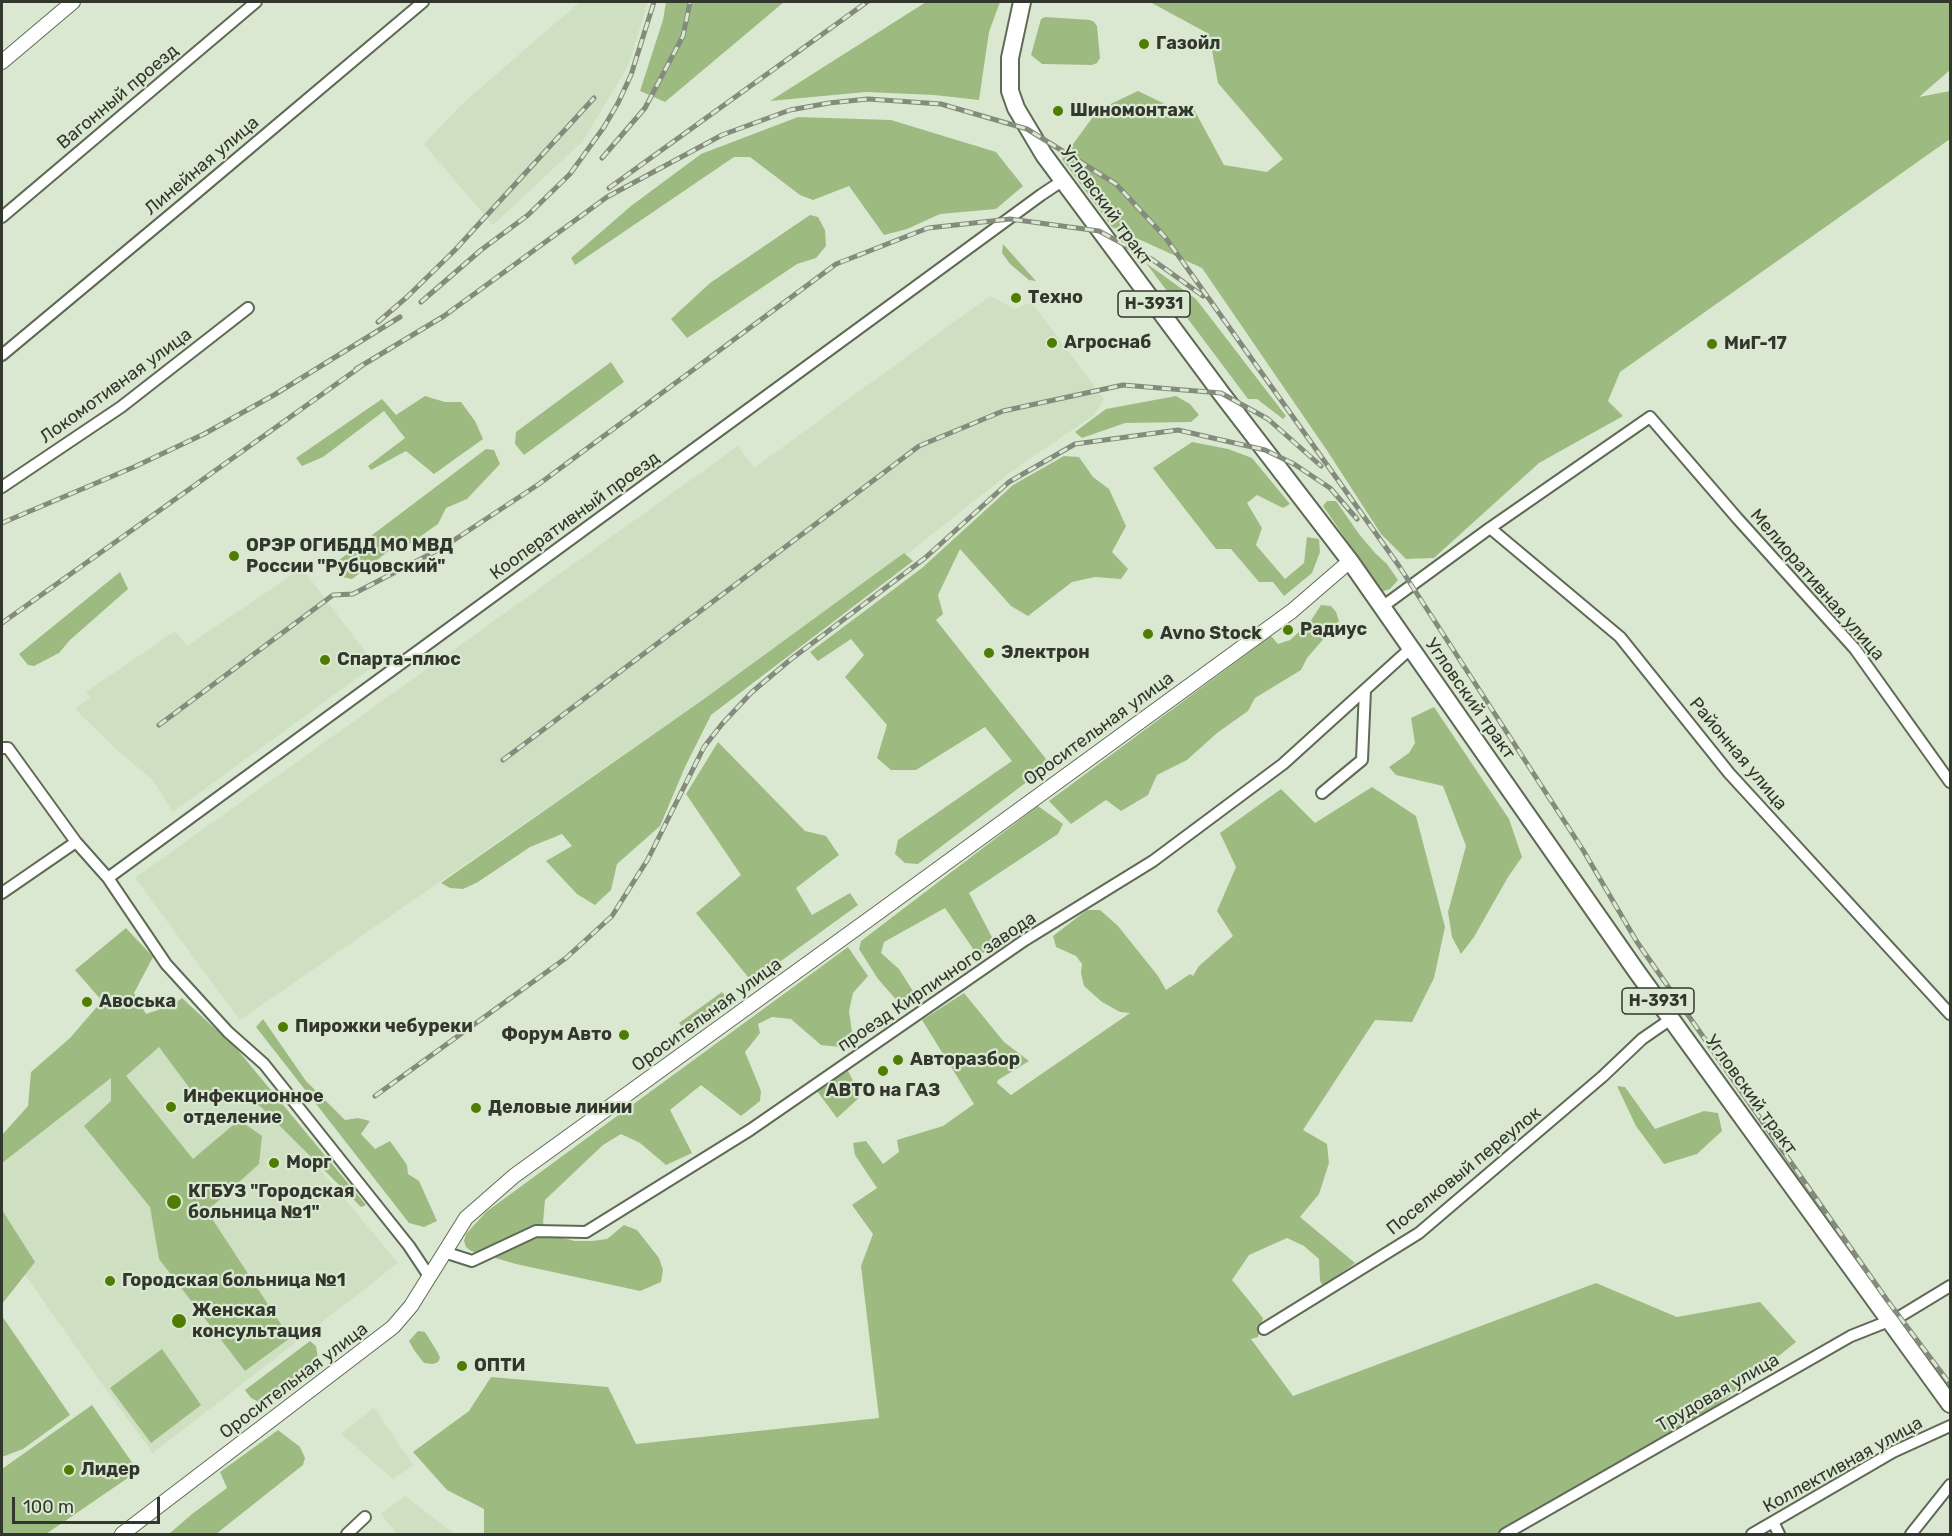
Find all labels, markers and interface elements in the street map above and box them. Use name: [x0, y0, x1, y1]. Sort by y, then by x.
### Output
place label: Газойл: [1156, 33, 1221, 55]
marker: Газойл: [1137, 37, 1151, 51]
street label: Вагонный проезд: [53, 40, 183, 154]
place label: Шиномонтаж: [1070, 100, 1194, 122]
marker: Шиномонтаж: [1051, 104, 1065, 118]
street label: Линейная улица: [140, 112, 264, 220]
street label: Угловский тракт: [1055, 142, 1157, 270]
place label: Техно: [1028, 287, 1083, 309]
marker: Техно: [1009, 291, 1023, 305]
road number: Н-3931: [1118, 291, 1190, 317]
street label: Локомотивная улица: [36, 324, 196, 448]
place label: Агроснаб: [1064, 332, 1151, 354]
place label: МиГ-17: [1724, 333, 1787, 355]
marker: Агроснаб: [1045, 336, 1059, 350]
marker: МиГ-17: [1705, 337, 1719, 351]
street label: Кооперативный проезд: [486, 447, 664, 585]
street label: Мелиоративная улица: [1745, 505, 1889, 665]
place label: ОРЭР ОГИБДД МО МВД России "Рубцовский": [246, 535, 453, 578]
marker: ОРЭР ОГИБДД МО МВД России "Рубцовский": [227, 549, 241, 563]
place label: Радиус: [1300, 619, 1367, 641]
place label: Avno Stoсk: [1160, 623, 1262, 645]
marker: Радиус: [1281, 623, 1295, 637]
marker: Avno Stoсk: [1141, 627, 1155, 641]
street label: Угловский тракт: [1420, 634, 1520, 764]
place label: Электрон: [1001, 642, 1090, 664]
marker: Электрон: [982, 646, 996, 660]
place label: Спарта-плюс: [337, 649, 461, 671]
marker: Спарта-плюс: [318, 653, 332, 667]
street label: Оросительная улица: [1020, 667, 1178, 791]
street label: Районная улица: [1685, 693, 1791, 815]
street label: проезд Кирпичного завода: [834, 907, 1040, 1057]
street label: Оросительная улица: [628, 953, 786, 1077]
road number: Н-3931: [1622, 988, 1694, 1014]
place label: Авоська: [99, 991, 176, 1013]
marker: Авоська: [80, 995, 94, 1009]
place label: Пирожки чебуреки: [295, 1016, 473, 1038]
marker: Пирожки чебуреки: [276, 1020, 290, 1034]
place label: Форум Авто: [501, 1024, 612, 1046]
marker: Форум Авто: [617, 1028, 631, 1042]
street label: Угловский тракт: [1700, 1031, 1802, 1159]
place label: Авторазбор: [910, 1049, 1020, 1071]
marker: Авторазбор: [891, 1053, 905, 1067]
marker: АВТО на ГАЗ: [876, 1064, 890, 1078]
place label: АВТО на ГАЗ: [826, 1080, 940, 1102]
place label: Инфекционное отделение: [183, 1086, 324, 1128]
place label: Деловые линии: [488, 1097, 632, 1119]
marker: Инфекционное отделение: [164, 1100, 178, 1114]
marker: Деловые линии: [469, 1101, 483, 1115]
street label: Поселковый переулок: [1383, 1102, 1545, 1240]
place label: Морг: [286, 1152, 332, 1174]
marker: Морг: [267, 1156, 281, 1170]
place label: КГБУЗ "Городская больница №1": [188, 1181, 355, 1224]
marker: КГБУЗ "Городская больница №1": [165, 1193, 183, 1211]
place label: Городская больница №1: [122, 1270, 346, 1292]
marker: Городская больница №1: [103, 1274, 117, 1288]
place label: Женская консультация: [192, 1300, 322, 1342]
marker: Женская консультация: [170, 1312, 188, 1330]
street label: Оросительная улица: [216, 1318, 372, 1444]
street label: Трудовая улица: [1653, 1349, 1783, 1437]
place label: ОПТИ: [474, 1355, 526, 1377]
marker: ОПТИ: [455, 1359, 469, 1373]
street label: Коллективная улица: [1760, 1412, 1926, 1518]
place label: Лидер: [81, 1459, 140, 1481]
marker: Лидер: [62, 1463, 76, 1477]
scale bar: [15, 1485, 164, 1523]
text: 100 m: [23, 1496, 74, 1518]

